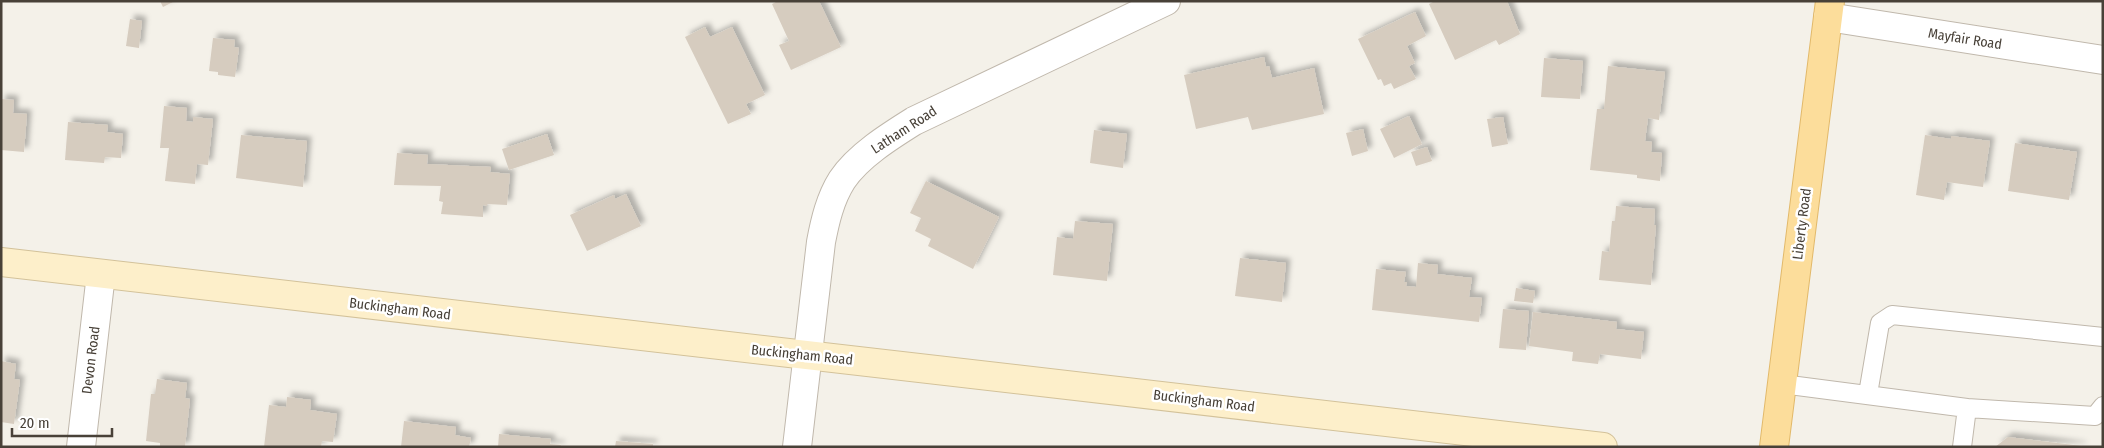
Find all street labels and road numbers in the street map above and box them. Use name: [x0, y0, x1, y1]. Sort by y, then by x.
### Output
street label: Mayfair Road: [1927, 25, 2003, 53]
street label: Latham Road: [868, 102, 940, 158]
street label: Liberty Road: [1789, 187, 1815, 261]
street label: Buckingham Road: [348, 294, 452, 324]
street label: Devon Road: [78, 325, 104, 395]
street label: Buckingham Road: [750, 341, 854, 369]
street label: Buckingham Road: [1152, 386, 1256, 416]

